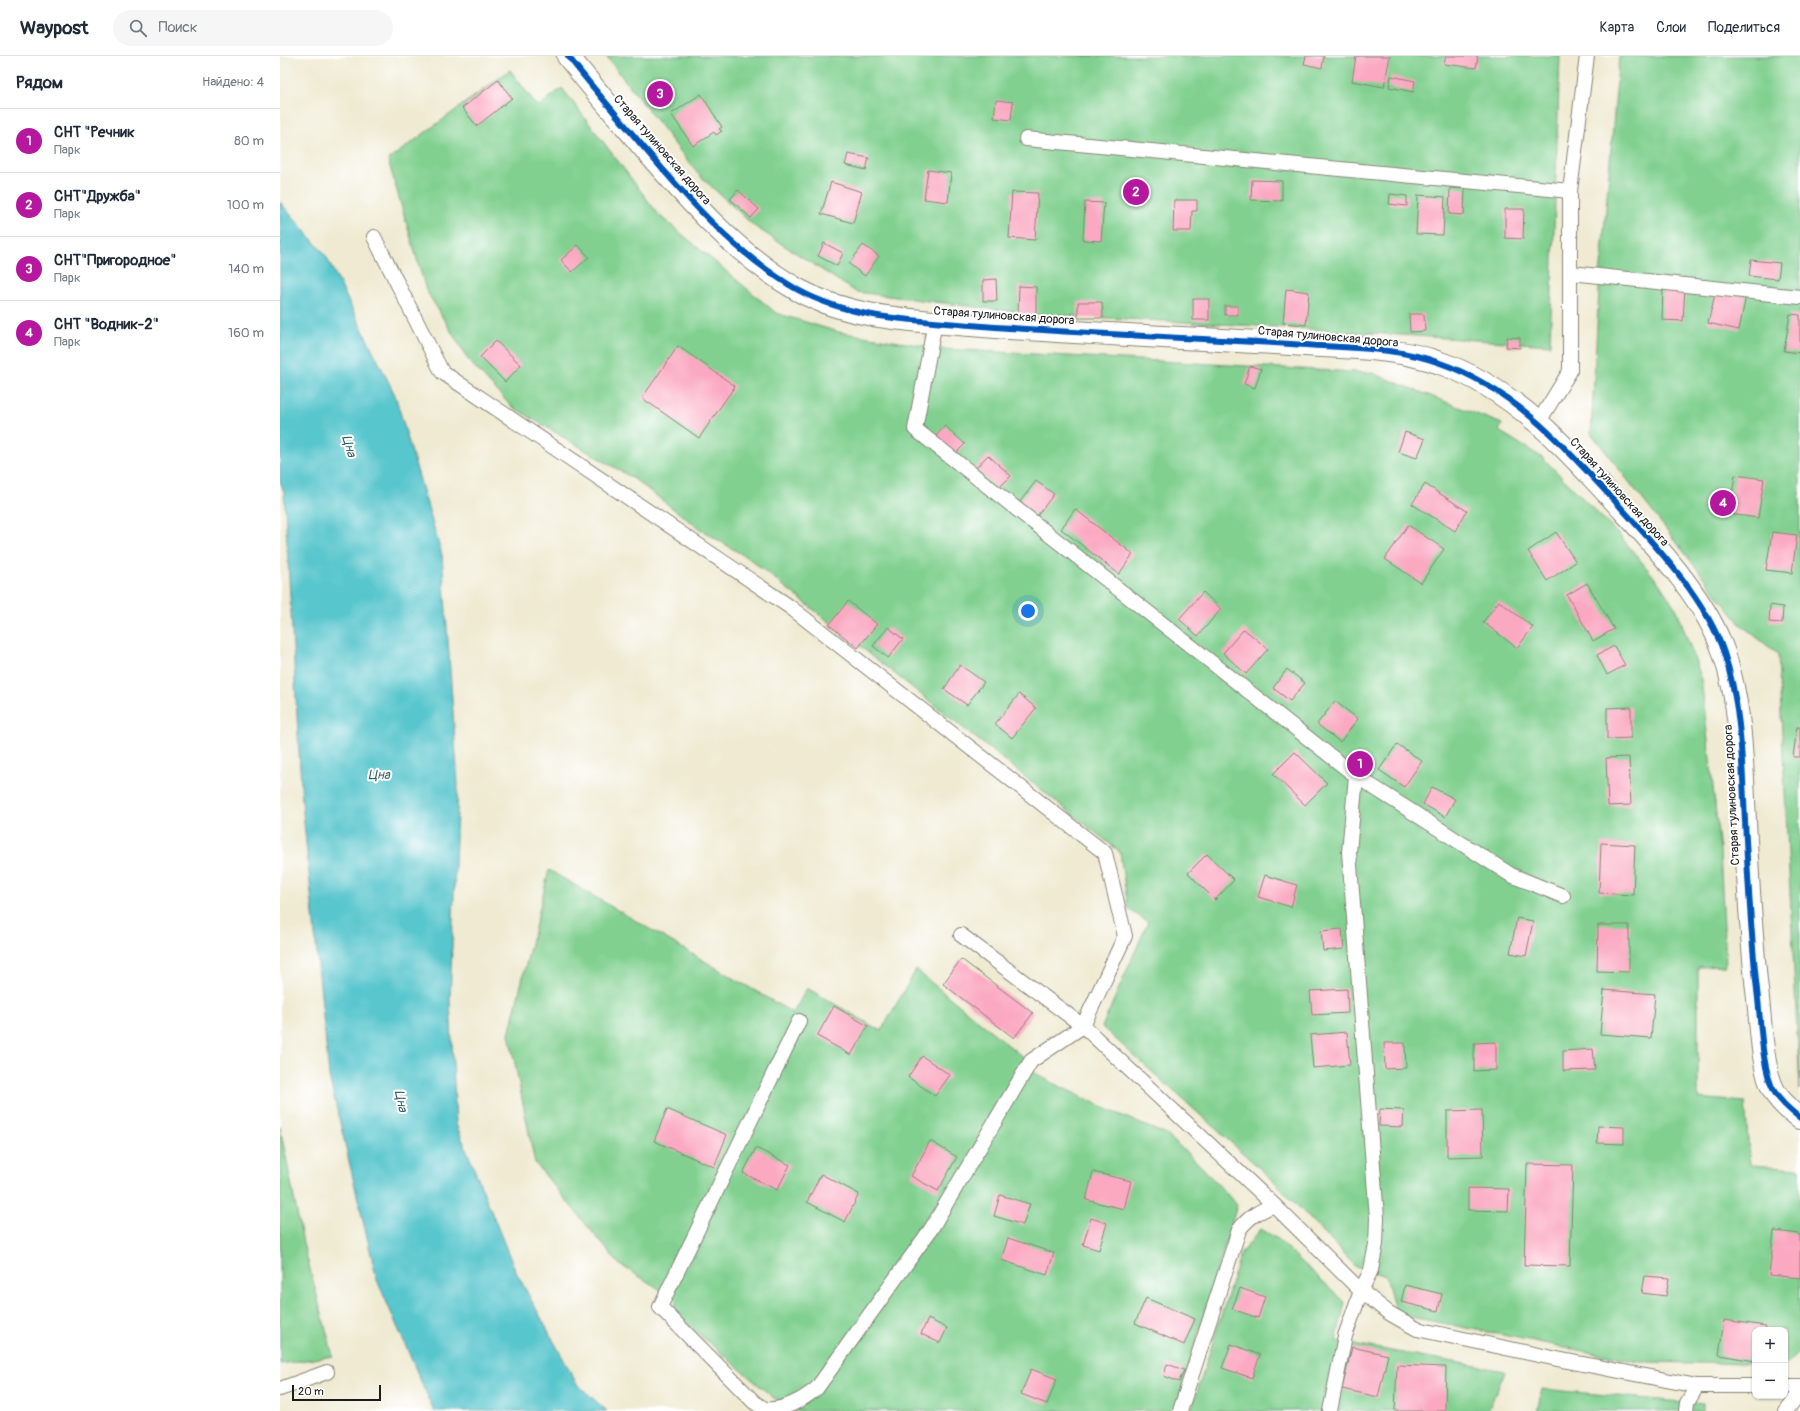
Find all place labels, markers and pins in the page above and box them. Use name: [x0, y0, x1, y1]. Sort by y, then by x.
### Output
pin: 3: [647, 79, 673, 109]
pin: 2: [1123, 177, 1149, 207]
pin: 4: [1710, 488, 1736, 518]
pin: 1: [1347, 749, 1373, 779]

